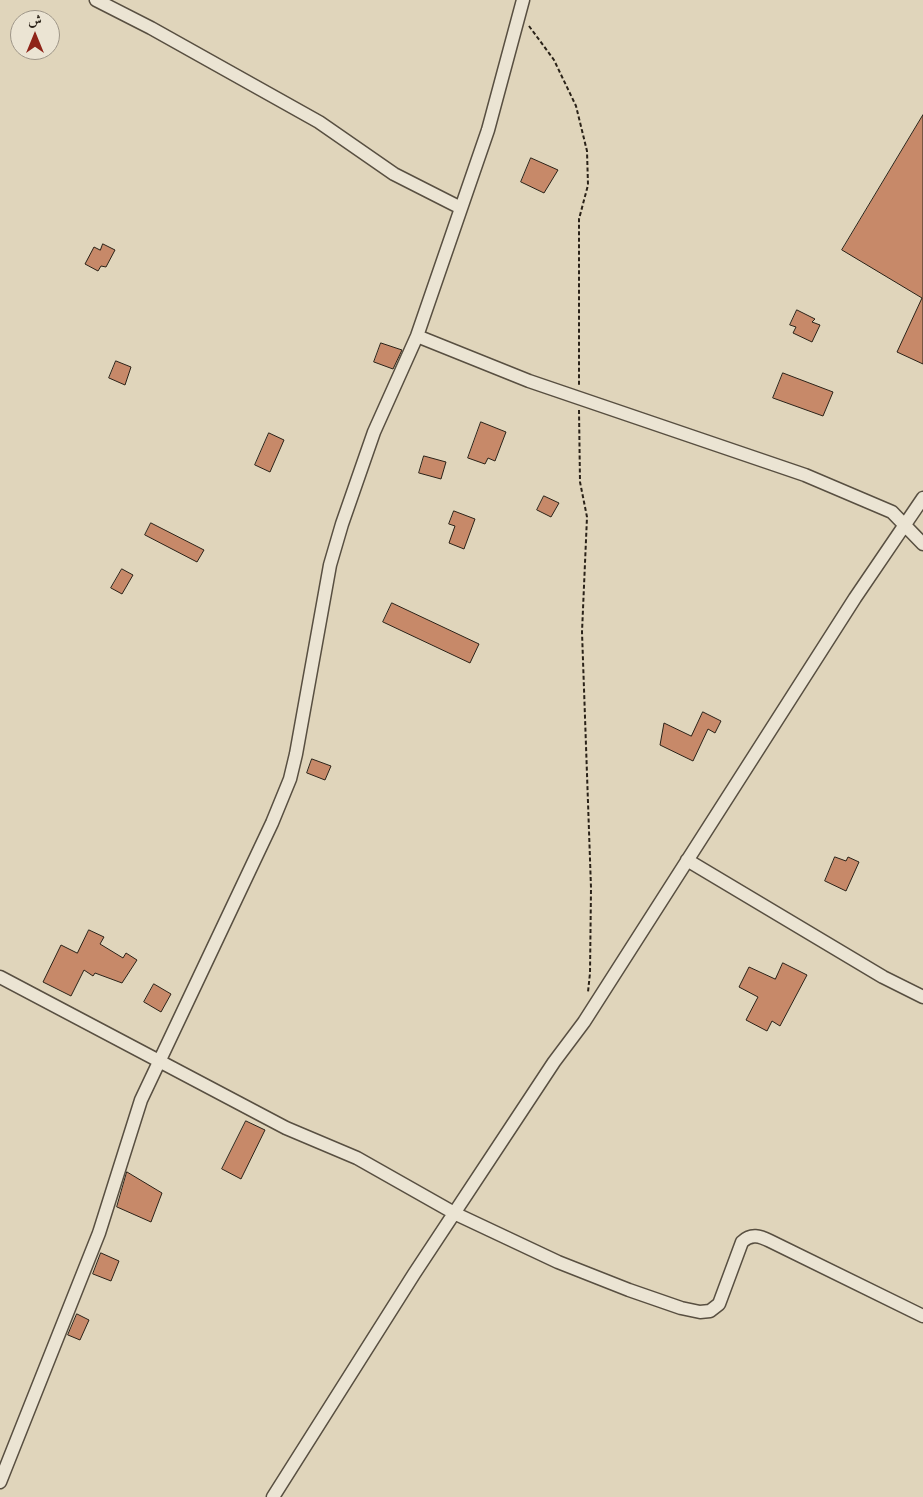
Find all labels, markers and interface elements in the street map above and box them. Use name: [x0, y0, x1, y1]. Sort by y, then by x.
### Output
north arrow: [10, 10, 60, 60]
text: ش: [28, 14, 42, 28]

